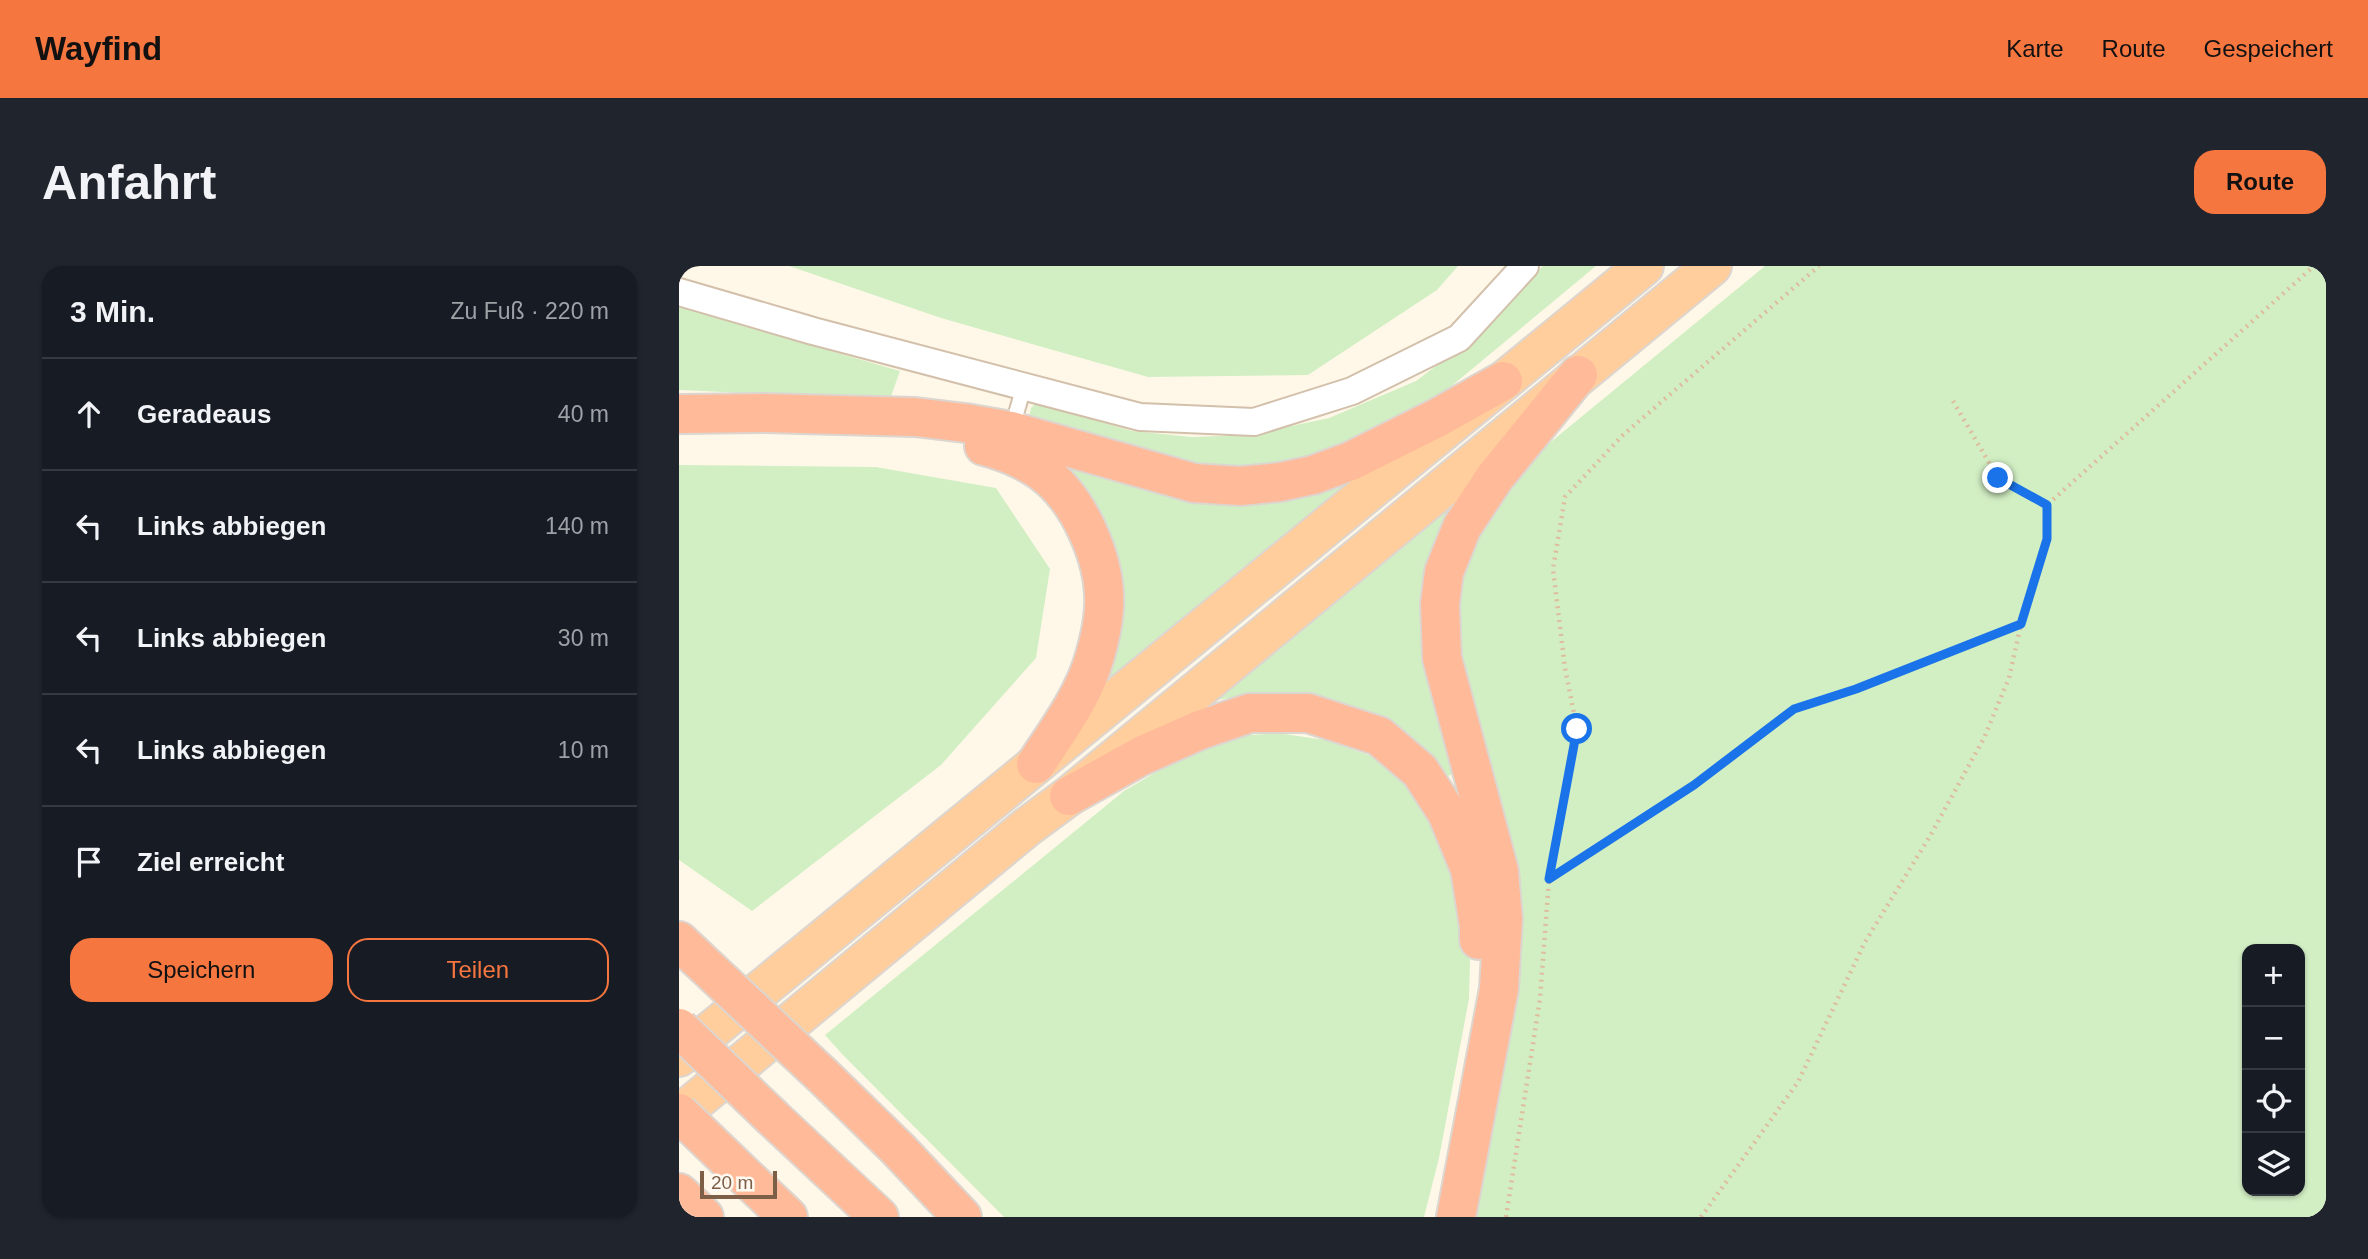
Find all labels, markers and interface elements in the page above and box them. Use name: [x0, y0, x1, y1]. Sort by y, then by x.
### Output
text: Wayfind: [35, 30, 162, 67]
text: Karte: [2006, 35, 2064, 62]
text: Route: [2102, 35, 2166, 62]
text: Gespeichert: [2204, 35, 2333, 62]
button: Route: [2194, 150, 2326, 214]
text: Anfahrt: [42, 155, 216, 209]
text: 3 Min.: [70, 295, 155, 328]
text: Zu Fuß · 220 m: [451, 298, 609, 324]
icon: ahead: [70, 395, 108, 433]
text: Geradeaus: [137, 399, 271, 429]
text: 40 m: [558, 401, 609, 427]
route end: [1982, 462, 2013, 493]
icon: left: [70, 507, 108, 545]
text: Links abbiegen: [137, 511, 326, 541]
text: 140 m: [545, 513, 609, 539]
icon: left: [70, 619, 108, 657]
text: Links abbiegen: [137, 623, 326, 653]
text: 30 m: [558, 625, 609, 651]
route start: [1561, 713, 1592, 744]
icon: left: [70, 731, 108, 769]
text: Links abbiegen: [137, 735, 326, 765]
text: 10 m: [558, 737, 609, 763]
icon: arrive: [70, 843, 108, 881]
text: Ziel erreicht: [137, 847, 284, 877]
button: Speichern: [70, 938, 333, 1002]
button: Teilen: [347, 938, 609, 1002]
map controls: [2242, 944, 2305, 1196]
button: +: [2242, 944, 2305, 1007]
button: −: [2242, 1007, 2305, 1070]
button: locate: [2242, 1070, 2305, 1133]
button: layers: [2242, 1133, 2305, 1196]
scale bar: [700, 1168, 777, 1200]
text: 20 m: [711, 1172, 753, 1193]

